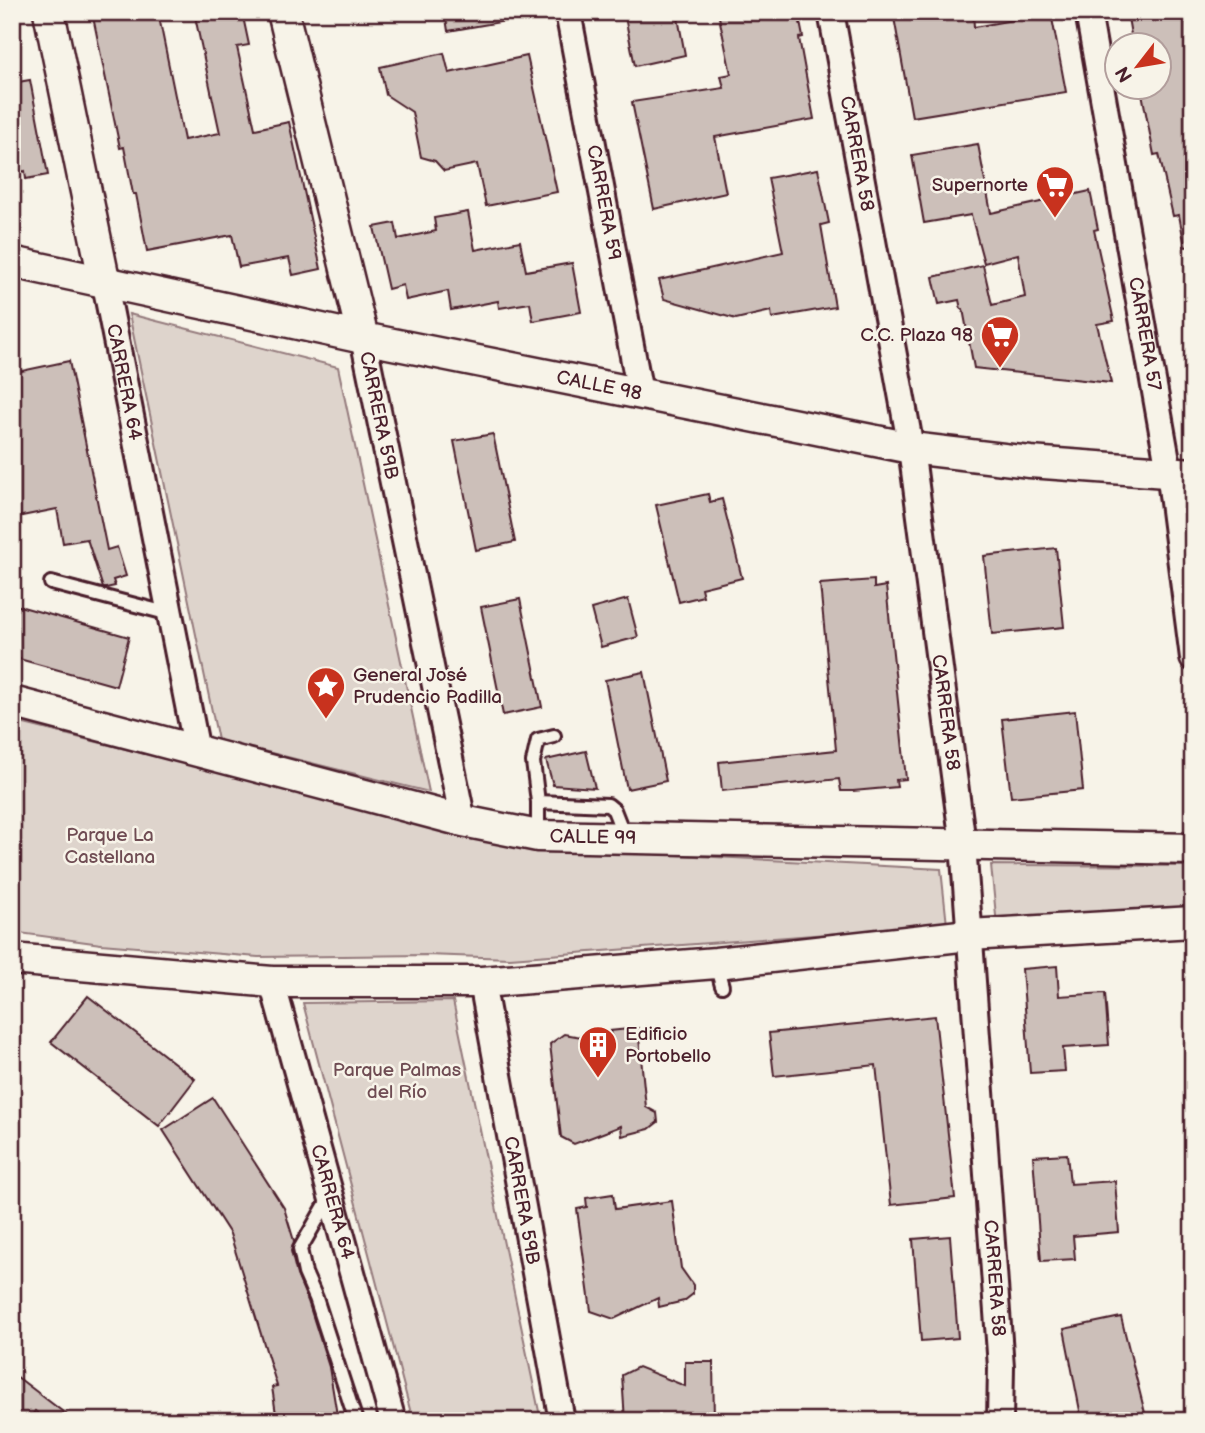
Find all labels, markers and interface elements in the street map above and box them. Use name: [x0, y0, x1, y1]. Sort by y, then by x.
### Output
north arrow: [1104, 32, 1174, 102]
text: N: [1111, 62, 1138, 86]
street label: CARRERA 58: [835, 94, 879, 213]
street label: CARRERA 59: [582, 143, 626, 262]
supermarket icon: Supernorte: [1034, 164, 1076, 219]
place label: Supernorte: [932, 174, 1028, 197]
street label: CARRERA 57: [1123, 275, 1166, 393]
supermarket icon: C.C. Plaza 98: [979, 314, 1021, 369]
street label: CARRERA 64: [102, 322, 147, 443]
place label: C.C. Plaza 98: [860, 324, 973, 347]
street label: CARRERA 59B: [355, 349, 403, 481]
street label: CALLE 98: [554, 366, 644, 405]
street label: CARRERA 58: [927, 653, 965, 772]
place label: General José Prudencio Padilla: [353, 664, 502, 709]
place icon: General José Prudencio Padilla: [305, 665, 347, 720]
park label: Parque La Castellana: [65, 824, 155, 869]
street label: CALLE 99: [550, 825, 637, 849]
place label: Edificio Portobello: [625, 1023, 711, 1068]
building icon: Edificio Portobello: [577, 1024, 619, 1079]
park label: Parque Palmas del Río: [333, 1059, 461, 1104]
street label: CARRERA 59B: [499, 1134, 545, 1266]
street label: CARRERA 64: [306, 1142, 359, 1262]
street label: CARRERA 58: [979, 1219, 1010, 1337]

